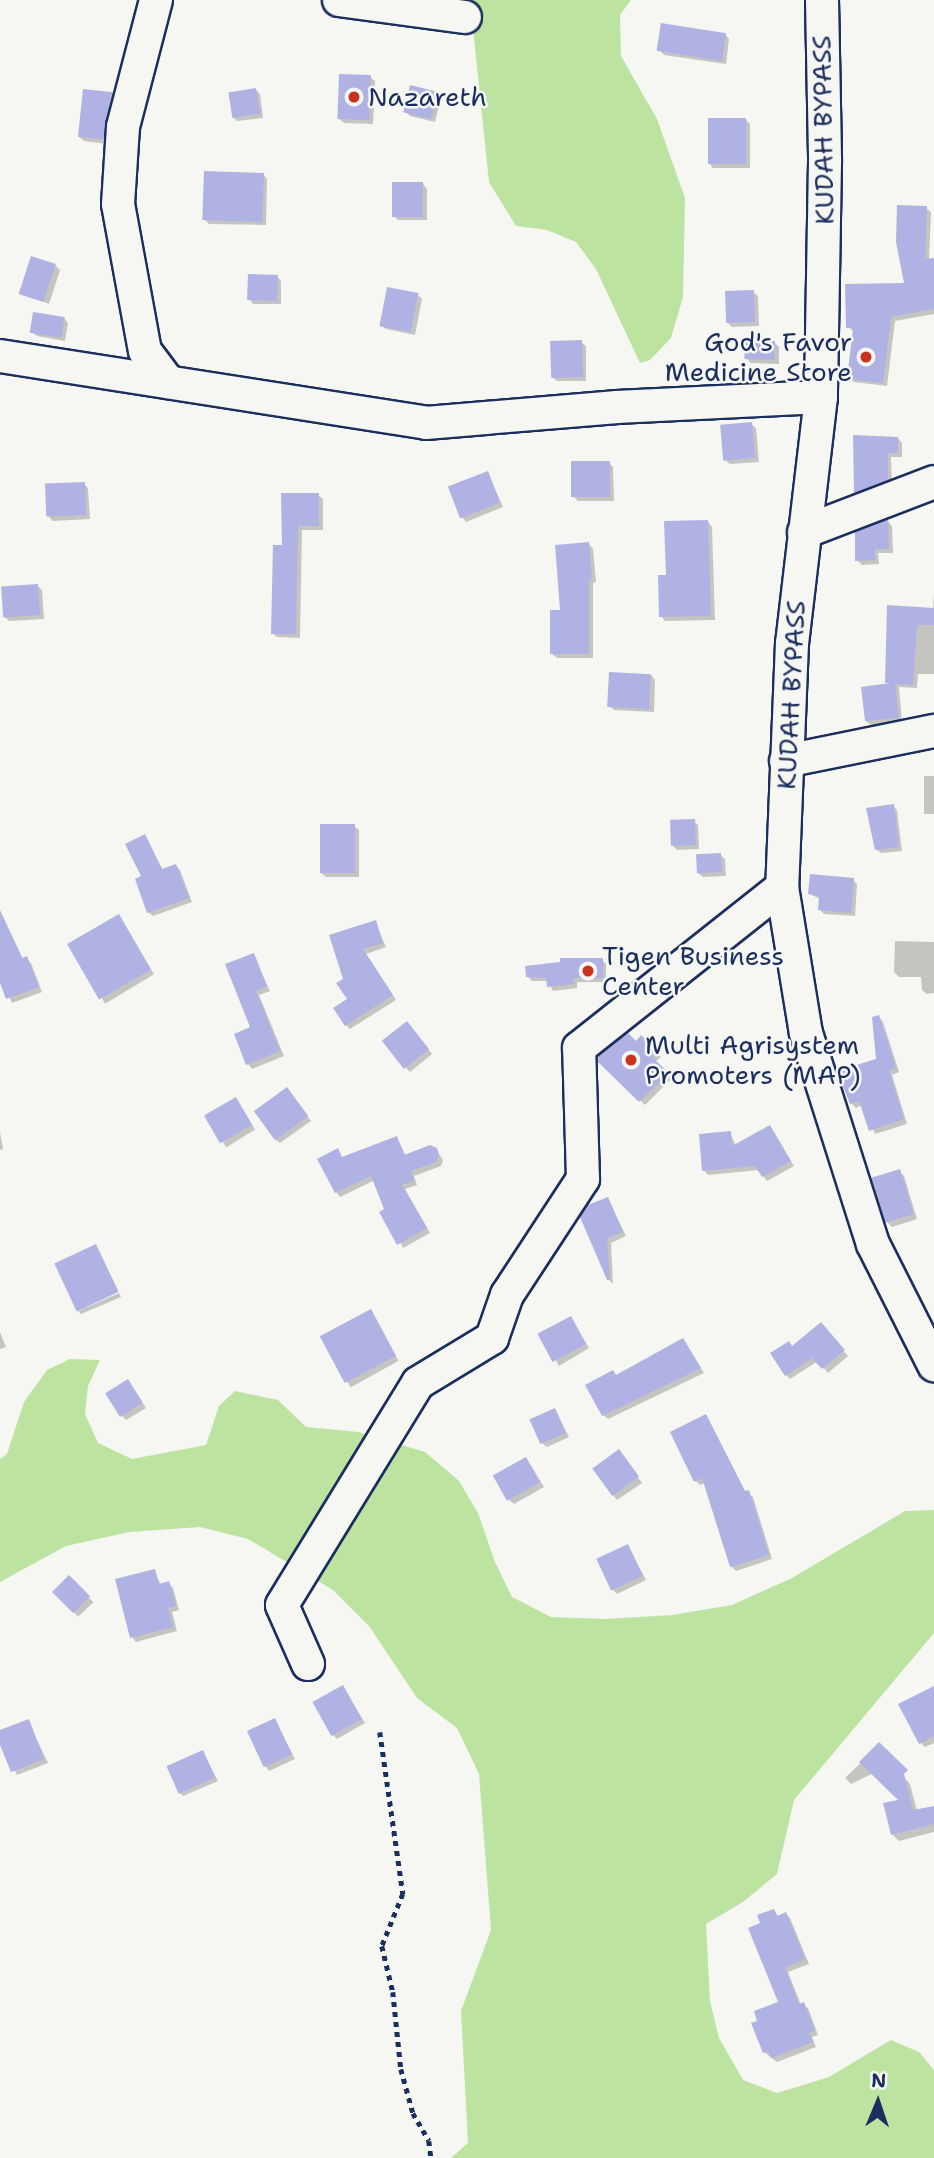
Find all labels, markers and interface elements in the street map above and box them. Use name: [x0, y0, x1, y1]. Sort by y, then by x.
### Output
street label: KUDAH BYPASS: [806, 35, 840, 225]
place label: Nazareth: [368, 81, 487, 113]
marker: Nazareth: [346, 89, 362, 105]
place label: God's Favor Medicine Store: [665, 326, 852, 388]
marker: God's Favor Medicine Store: [858, 349, 874, 365]
street label: KUDAH BYPASS: [770, 600, 812, 790]
place label: Tigen Business Center: [602, 940, 784, 1002]
marker: Tigen Business Center: [580, 963, 596, 979]
place label: Multi Agrisystem Promoters (MAP): [645, 1029, 861, 1090]
marker: Multi Agrisystem Promoters (MAP): [623, 1052, 639, 1068]
north arrow: [843, 2067, 913, 2137]
text: N: [871, 2068, 887, 2093]

